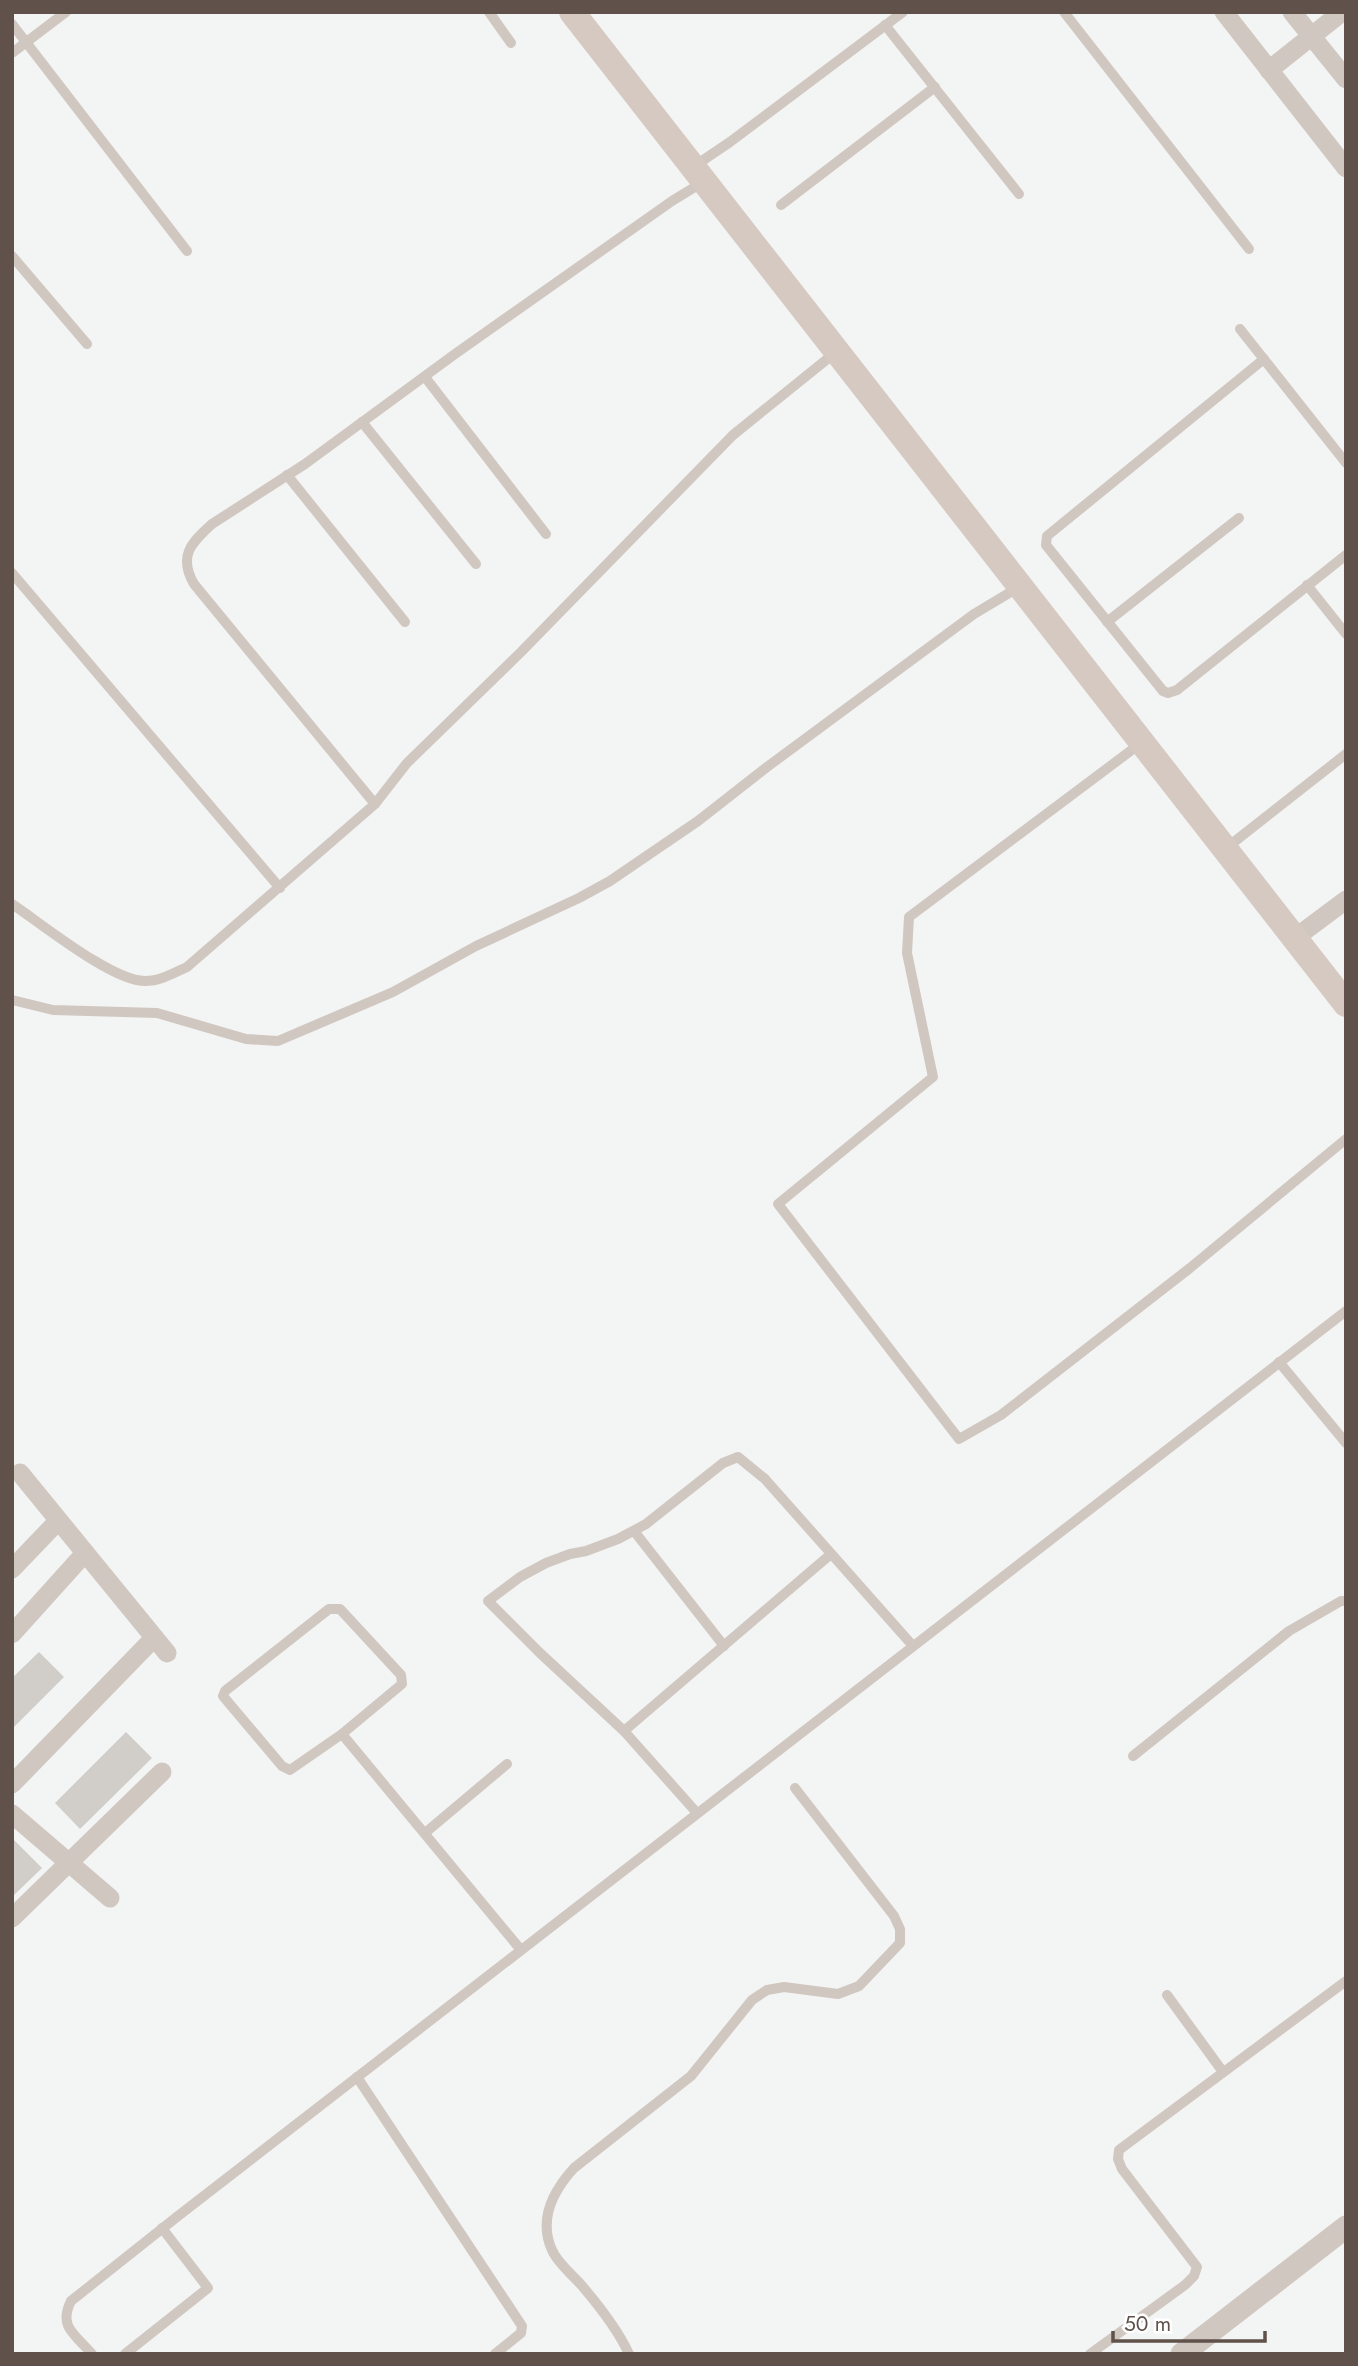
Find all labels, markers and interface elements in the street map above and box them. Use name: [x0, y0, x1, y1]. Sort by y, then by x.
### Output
scale bar: [1113, 2300, 1265, 2344]
text: 50 m: [1124, 2309, 1171, 2339]

